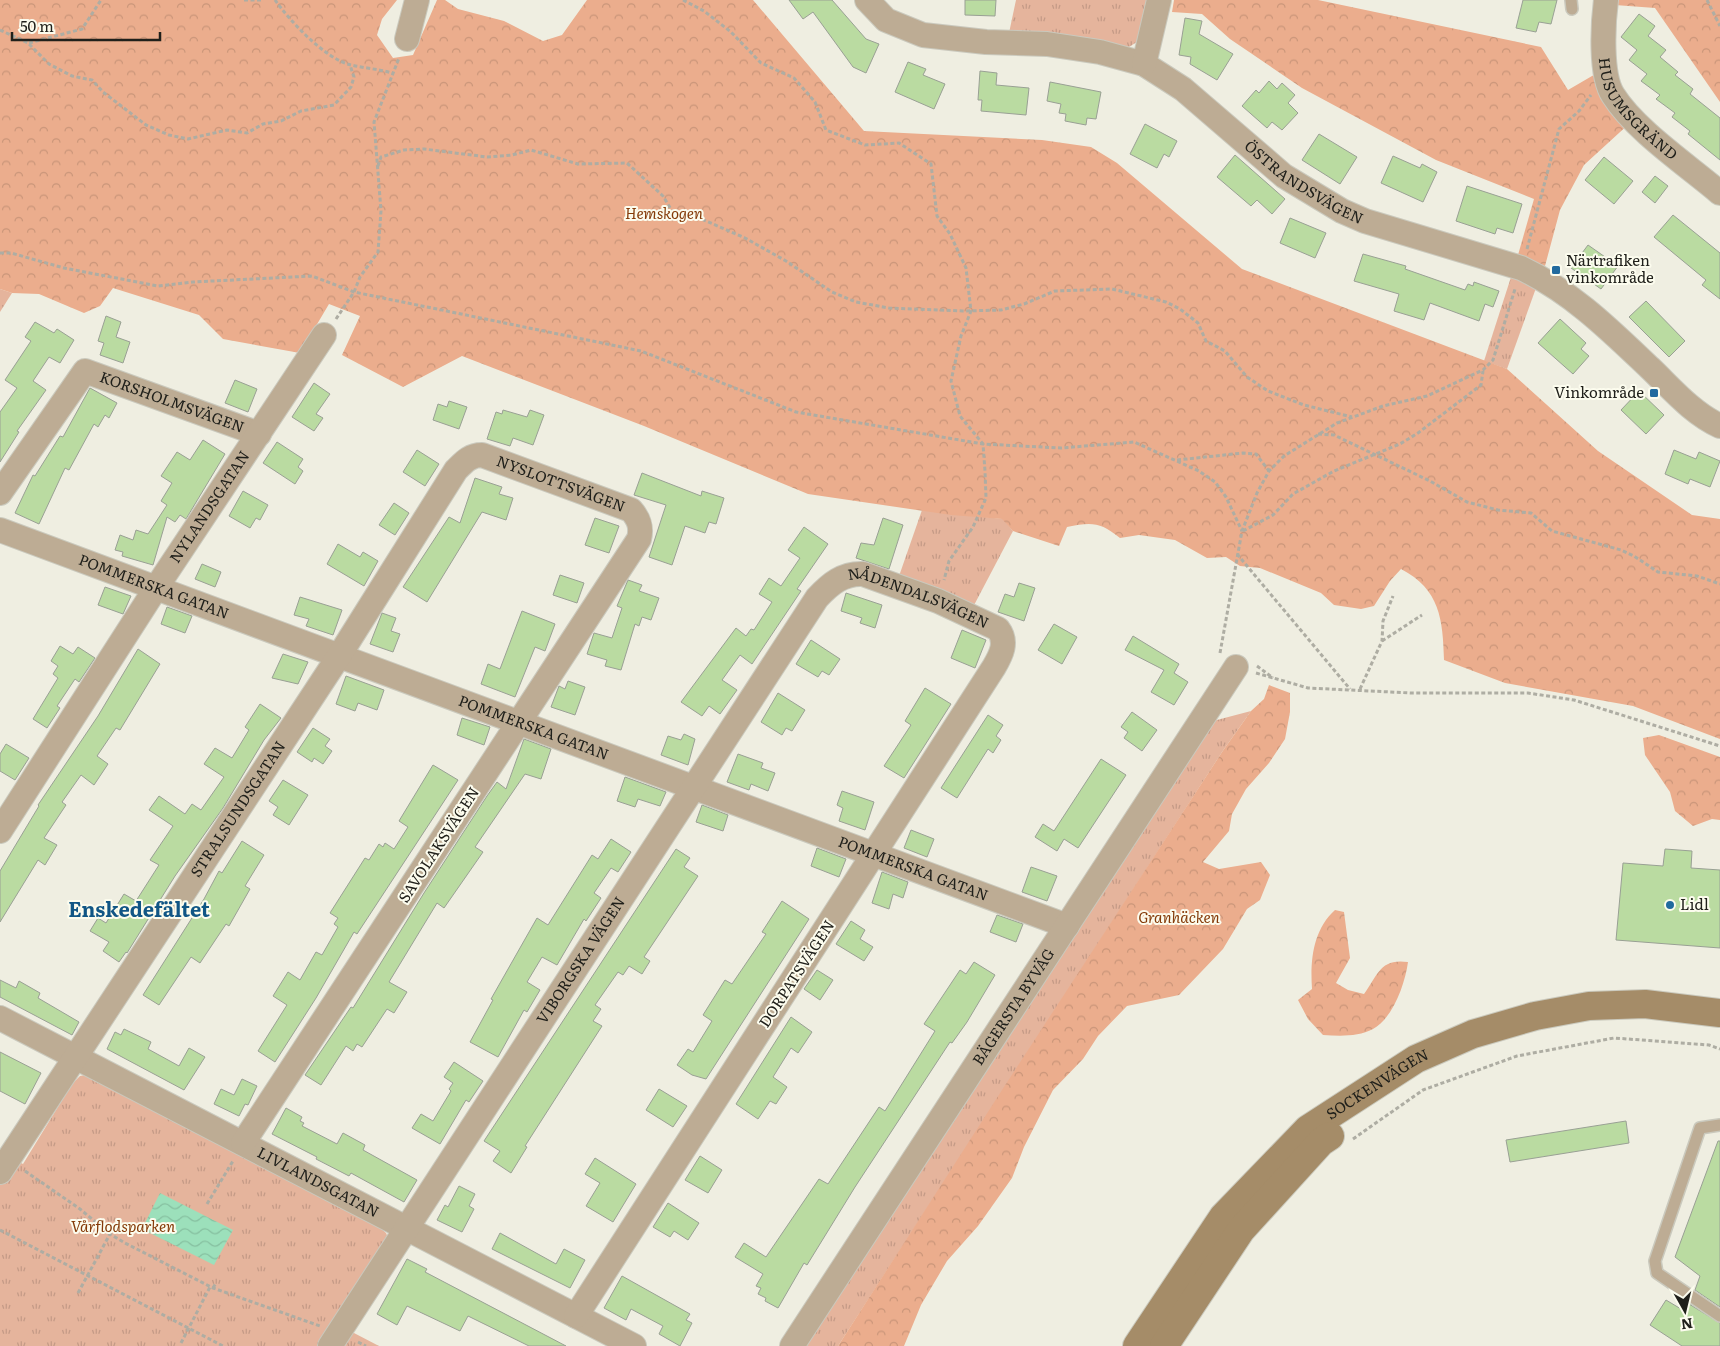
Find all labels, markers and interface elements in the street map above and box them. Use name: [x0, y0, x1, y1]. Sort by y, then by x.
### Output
scale bar: [12, 10, 160, 42]
text: 50 m: [20, 14, 54, 37]
street label: HUSUMSGRÄND: [1594, 56, 1683, 165]
street label: ÖSTRANDSVÄGEN: [1240, 134, 1367, 229]
park label: Hemskogen: [625, 201, 703, 224]
place label: Närtrafiken vinkområde: [1566, 248, 1654, 288]
marker: Närtrafiken vinkområde: [1550, 264, 1562, 276]
street label: KORSHOLMSVÄGEN: [97, 364, 248, 438]
place label: Vinkområde: [1554, 380, 1644, 403]
marker: Vinkområde: [1648, 387, 1660, 399]
street label: NYLANDSGATAN: [163, 445, 254, 567]
street label: NYSLOTTSVÄGEN: [493, 448, 629, 517]
street label: POMMERSKA GATAN: [76, 547, 233, 624]
street label: NÅDENDALSVÄGEN: [846, 561, 993, 633]
street label: POMMERSKA GATAN: [456, 688, 612, 765]
street label: STRALSUNDSGATAN: [184, 736, 290, 881]
street label: SAVOLAKSVÄGEN: [392, 782, 484, 907]
street label: POMMERSKA GATAN: [835, 829, 992, 906]
street label: VIBORGSKA VÄGEN: [530, 891, 630, 1028]
place label: Lidl: [1680, 892, 1709, 915]
district label: Enskedefältet: [68, 893, 210, 923]
marker: Lidl: [1664, 899, 1676, 911]
park label: Granhäcken: [1138, 905, 1220, 928]
street label: DORPATSVÄGEN: [752, 915, 839, 1032]
street label: BÄGERSTA BYVÄG: [966, 943, 1059, 1069]
street label: SOCKENVÄGEN: [1321, 1042, 1432, 1124]
street label: LIVLANDSGATAN: [254, 1140, 384, 1222]
park label: Vårflodsparken: [71, 1214, 175, 1237]
north arrow: [1660, 1286, 1710, 1336]
text: N: [1679, 1314, 1694, 1336]

